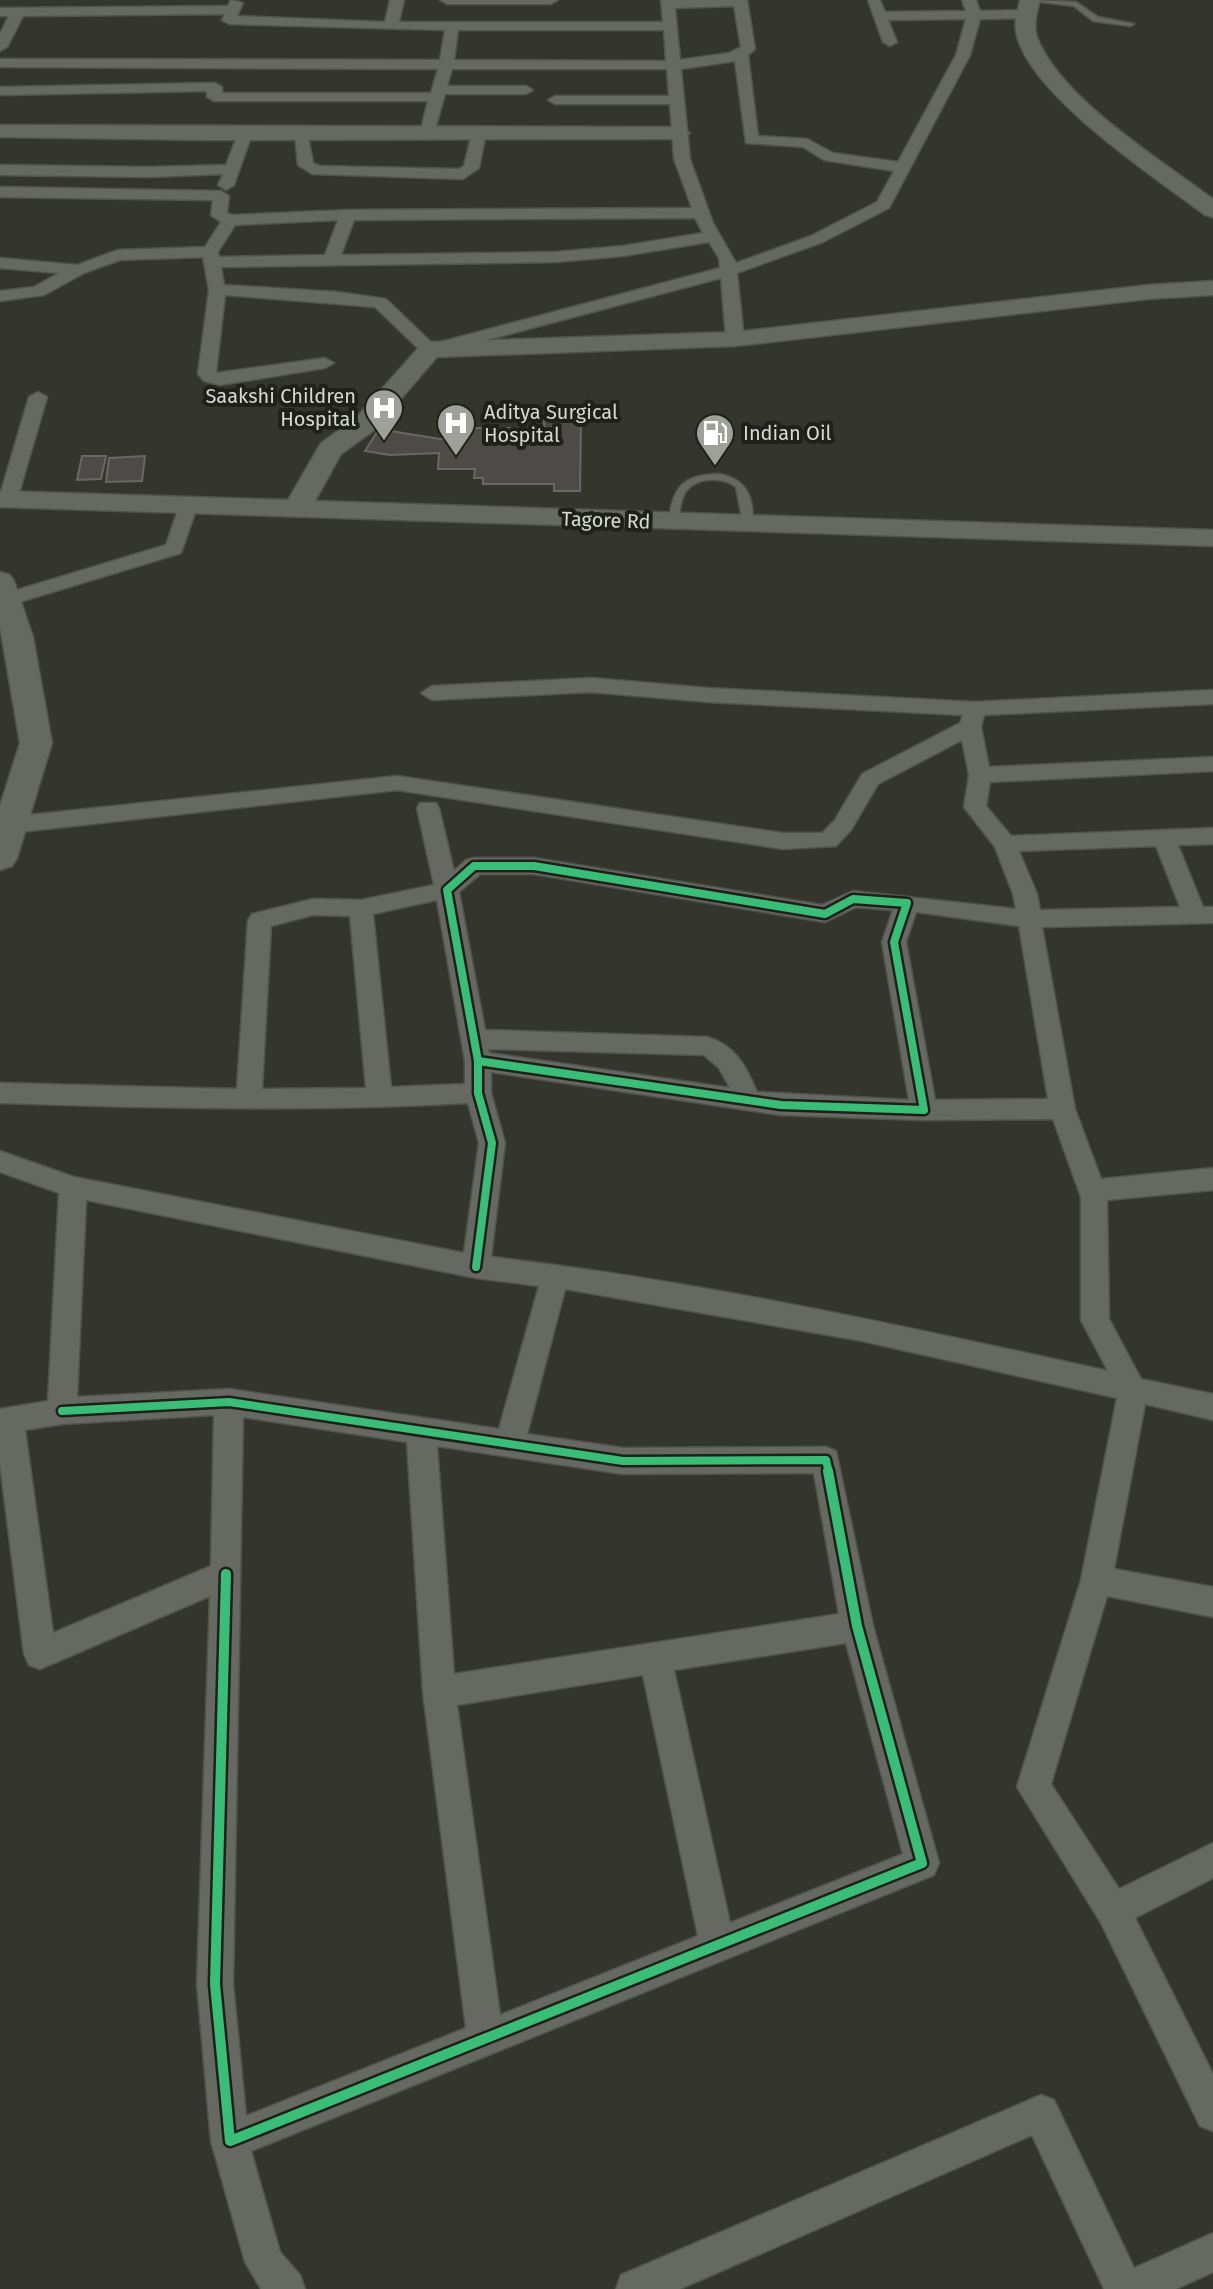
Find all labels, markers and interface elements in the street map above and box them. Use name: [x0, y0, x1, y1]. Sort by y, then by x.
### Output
place label: Saakshi Children Hospital: [205, 384, 356, 431]
hospital icon: Saakshi Children Hospital: [363, 387, 405, 442]
place label: Aditya Surgical Hospital: [484, 400, 618, 447]
hospital icon: Aditya Surgical Hospital: [435, 402, 477, 457]
fuel station icon: Indian Oil: [694, 412, 736, 467]
place label: Indian Oil: [743, 421, 832, 445]
street label: Tagore Rd: [561, 506, 651, 534]

